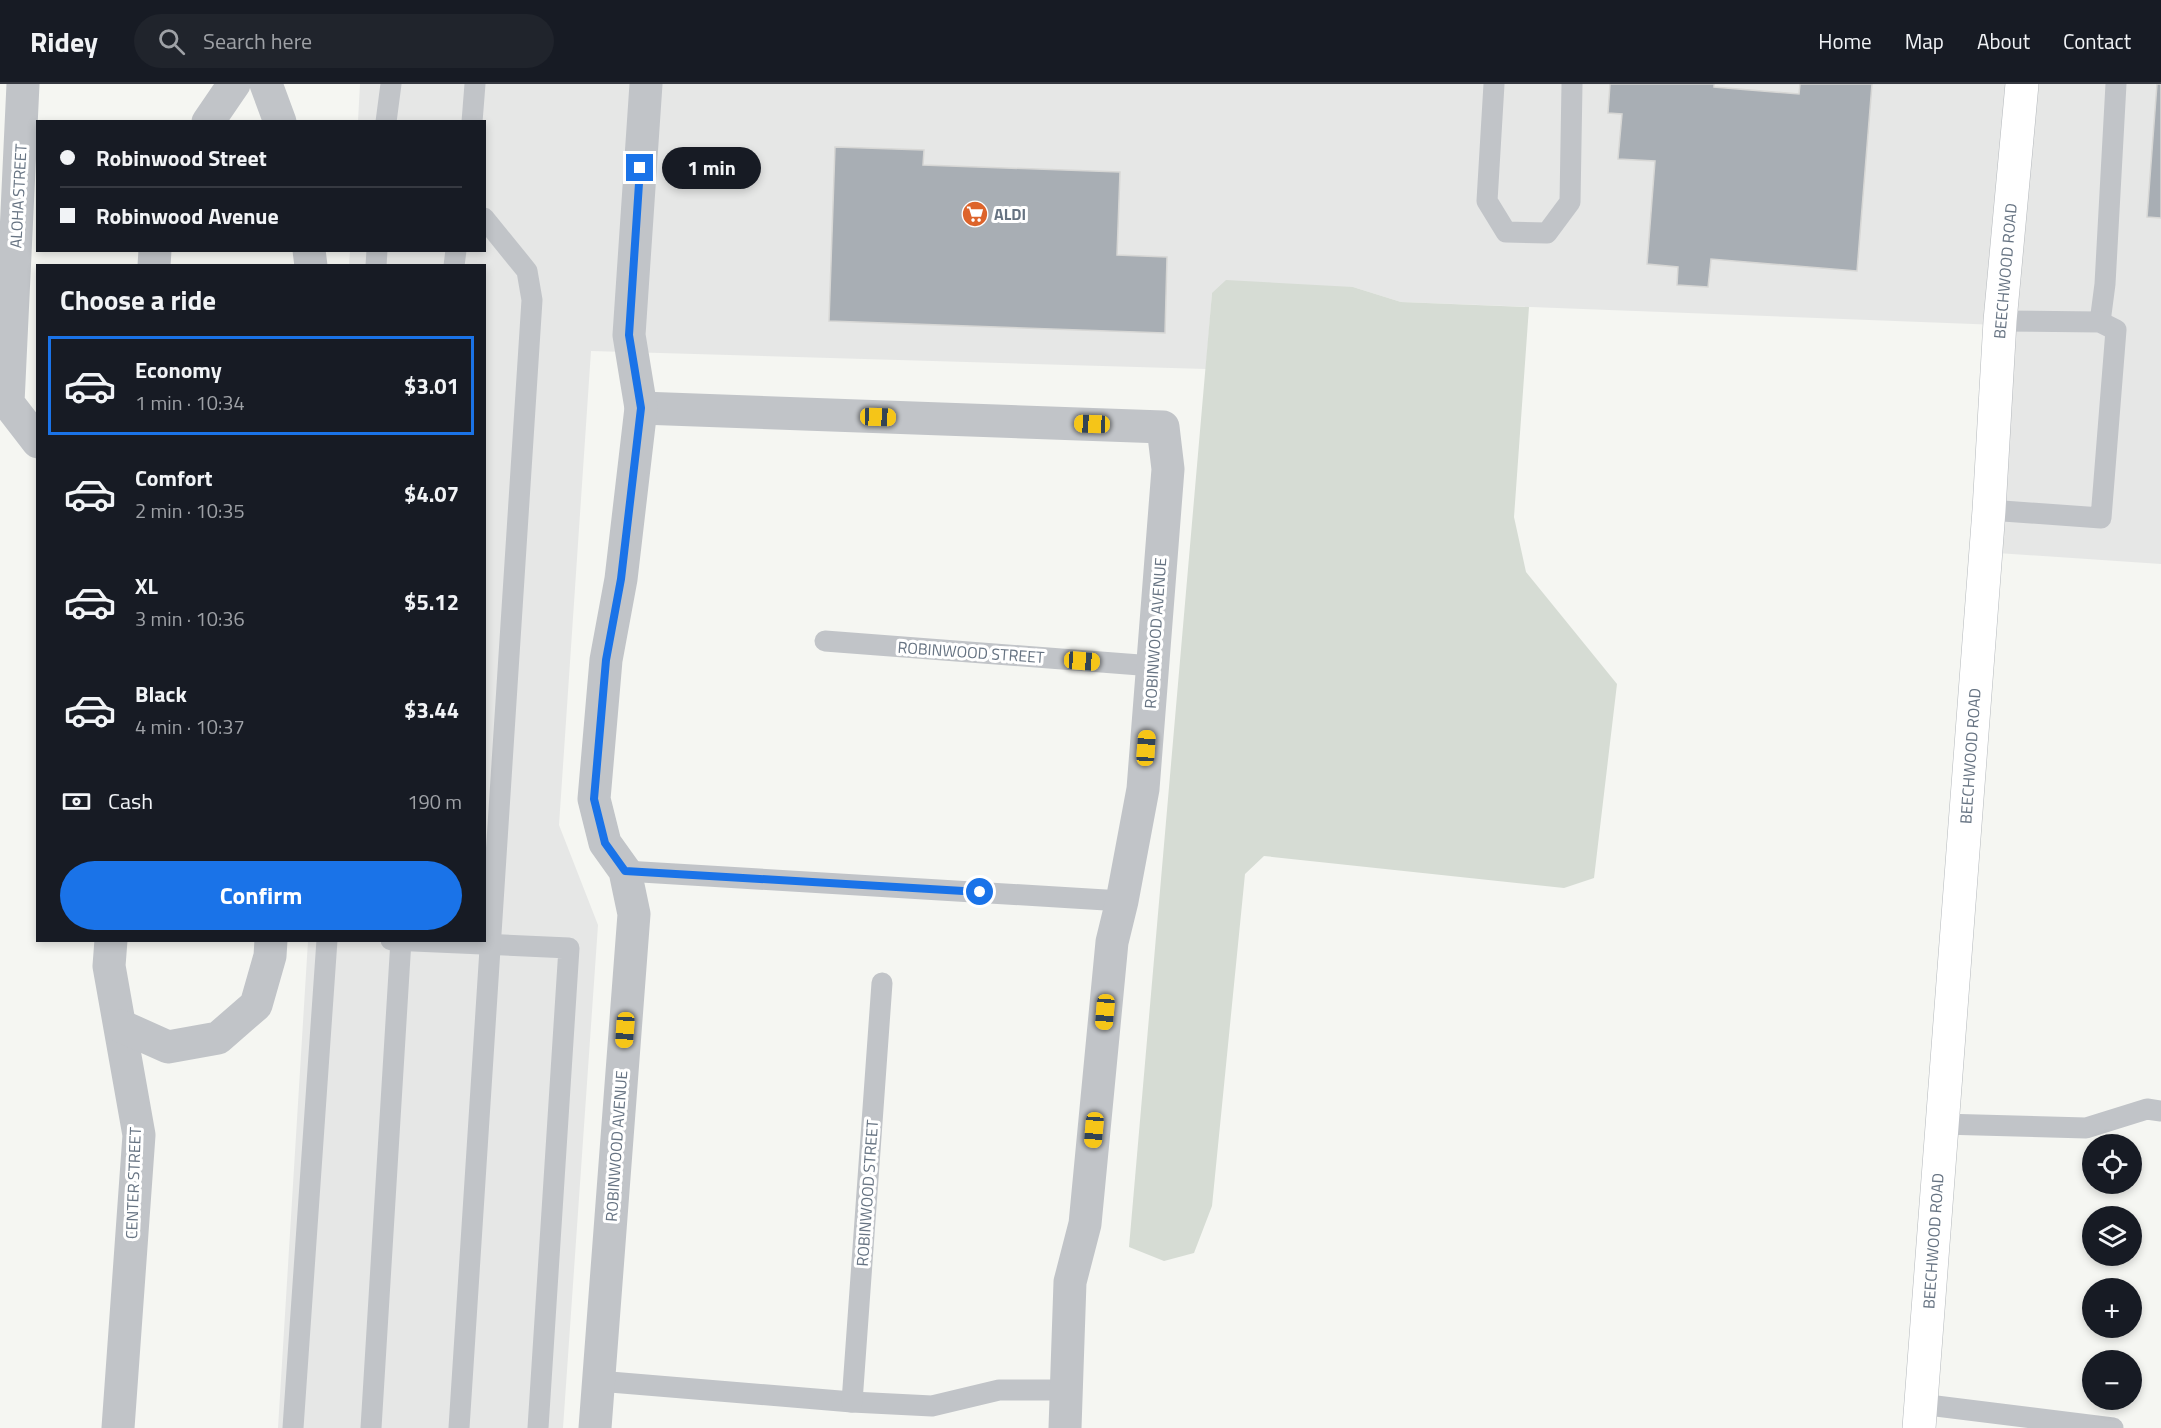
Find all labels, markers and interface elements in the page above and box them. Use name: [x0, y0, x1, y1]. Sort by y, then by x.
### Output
search box: [134, 14, 554, 68]
text: Ridey: [30, 20, 98, 63]
text: Search here: [203, 24, 312, 58]
icon: search: [155, 25, 188, 58]
text: Home: [1818, 25, 1872, 57]
text: Map: [1905, 25, 1944, 57]
text: About: [1977, 25, 2030, 57]
text: Contact: [2063, 25, 2131, 57]
text: Robinwood Street: [96, 141, 267, 175]
street label: ALOHA STREET: [3, 143, 33, 249]
callout: 1 min: [661, 147, 760, 189]
text: 1 min: [687, 152, 736, 183]
route end: [626, 154, 653, 181]
text: Robinwood Avenue: [96, 199, 279, 233]
supermarket icon: ALDI: [960, 199, 990, 229]
place label: ALDI: [994, 202, 1026, 226]
street label: BEECHWOOD ROAD: [1987, 202, 2023, 340]
text: Choose a ride: [60, 279, 216, 320]
text: Economy: [135, 353, 222, 387]
icon: car: [63, 359, 117, 413]
text: $3.01: [404, 369, 459, 403]
text: 1 min · 10:34: [135, 387, 245, 418]
car: [860, 407, 896, 427]
car: [1074, 414, 1110, 434]
text: Comfort: [135, 461, 213, 495]
icon: car: [63, 467, 117, 521]
text: $4.07: [404, 477, 459, 511]
text: 2 min · 10:35: [135, 495, 245, 526]
street label: ROBINWOOD AVENUE: [1138, 557, 1172, 709]
text: XL: [135, 569, 158, 603]
icon: car: [63, 575, 117, 629]
text: $5.12: [404, 585, 459, 619]
text: 3 min · 10:36: [135, 603, 245, 634]
street label: ROBINWOOD STREET: [897, 635, 1046, 669]
car: [1063, 651, 1101, 671]
text: Black: [135, 677, 187, 711]
icon: car: [63, 683, 117, 737]
street label: BEECHWOOD ROAD: [1953, 687, 1987, 825]
text: $3.44: [404, 693, 459, 727]
text: 4 min · 10:37: [135, 711, 245, 742]
car: [1136, 729, 1156, 767]
text: Cash: [108, 784, 153, 818]
icon: cash: [60, 785, 93, 818]
text: 190 m: [407, 786, 462, 817]
button: Confirm: [60, 861, 462, 930]
route start: [966, 878, 993, 905]
car: [1094, 993, 1116, 1031]
car: [615, 1011, 635, 1049]
street label: ROBINWOOD AVENUE: [599, 1070, 633, 1222]
car: [1083, 1111, 1105, 1149]
street label: ROBINWOOD STREET: [850, 1118, 884, 1267]
street label: CENTER STREET: [119, 1126, 147, 1239]
map controls: [2082, 1134, 2142, 1410]
button: locate: [2082, 1134, 2142, 1194]
street label: BEECHWOOD ROAD: [1916, 1172, 1950, 1310]
button: layers: [2082, 1206, 2142, 1266]
button: +: [2082, 1278, 2142, 1338]
button: −: [2082, 1350, 2142, 1410]

